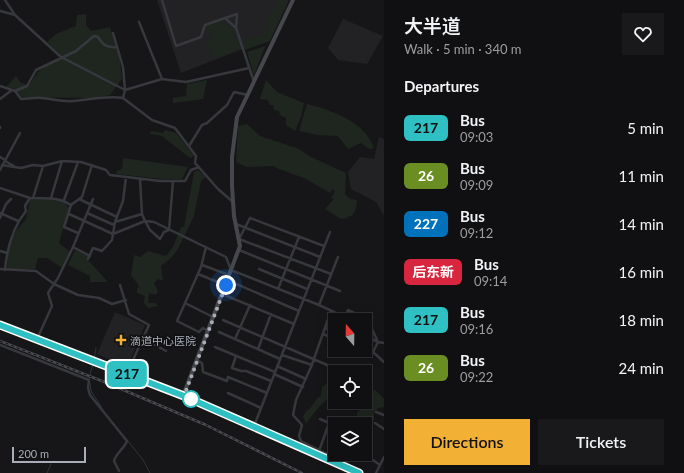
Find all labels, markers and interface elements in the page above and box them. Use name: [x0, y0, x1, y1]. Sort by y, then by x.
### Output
button: heart: [622, 13, 664, 55]
text: 大半道: [404, 14, 461, 37]
text: Walk · 5 min · 340 m: [404, 41, 522, 57]
text: Departures: [404, 77, 479, 95]
text: Bus: [460, 111, 485, 129]
text: 217: [414, 119, 438, 136]
text: 5 min: [627, 119, 664, 137]
text: 09:03: [460, 129, 493, 145]
text: Bus: [460, 159, 485, 177]
text: 26: [418, 167, 434, 184]
text: 11 min: [618, 167, 664, 185]
text: 09:09: [460, 177, 493, 193]
text: Bus: [460, 207, 485, 225]
text: 227: [414, 215, 438, 232]
text: 14 min: [618, 215, 664, 233]
text: 09:12: [460, 225, 493, 241]
text: Bus: [474, 255, 499, 273]
text: 后东新: [412, 263, 454, 280]
text: 16 min: [618, 263, 664, 281]
text: 09:14: [474, 273, 507, 289]
your location: [216, 275, 236, 295]
text: Bus: [460, 303, 485, 321]
text: 217: [414, 311, 438, 328]
text: 18 min: [618, 311, 664, 329]
north arrow: [328, 313, 372, 357]
map controls: [328, 313, 372, 461]
text: 09:16: [460, 321, 493, 337]
marker: 滴道中心医院: [115, 334, 127, 346]
place label: 滴道中心医院: [130, 334, 196, 347]
text: Bus: [460, 351, 485, 369]
text: 26: [418, 359, 434, 376]
text: 24 min: [618, 359, 664, 377]
line badge: 217: [104, 361, 150, 387]
text: 217: [115, 365, 139, 382]
button: locate: [328, 365, 372, 409]
text: 09:22: [460, 369, 493, 385]
unlabelled marker: [182, 390, 200, 408]
button: layers: [328, 417, 372, 461]
button: Directions: [404, 419, 530, 465]
button: Tickets: [538, 419, 664, 465]
scale bar: [12, 445, 86, 464]
text: 200 m: [18, 447, 49, 460]

